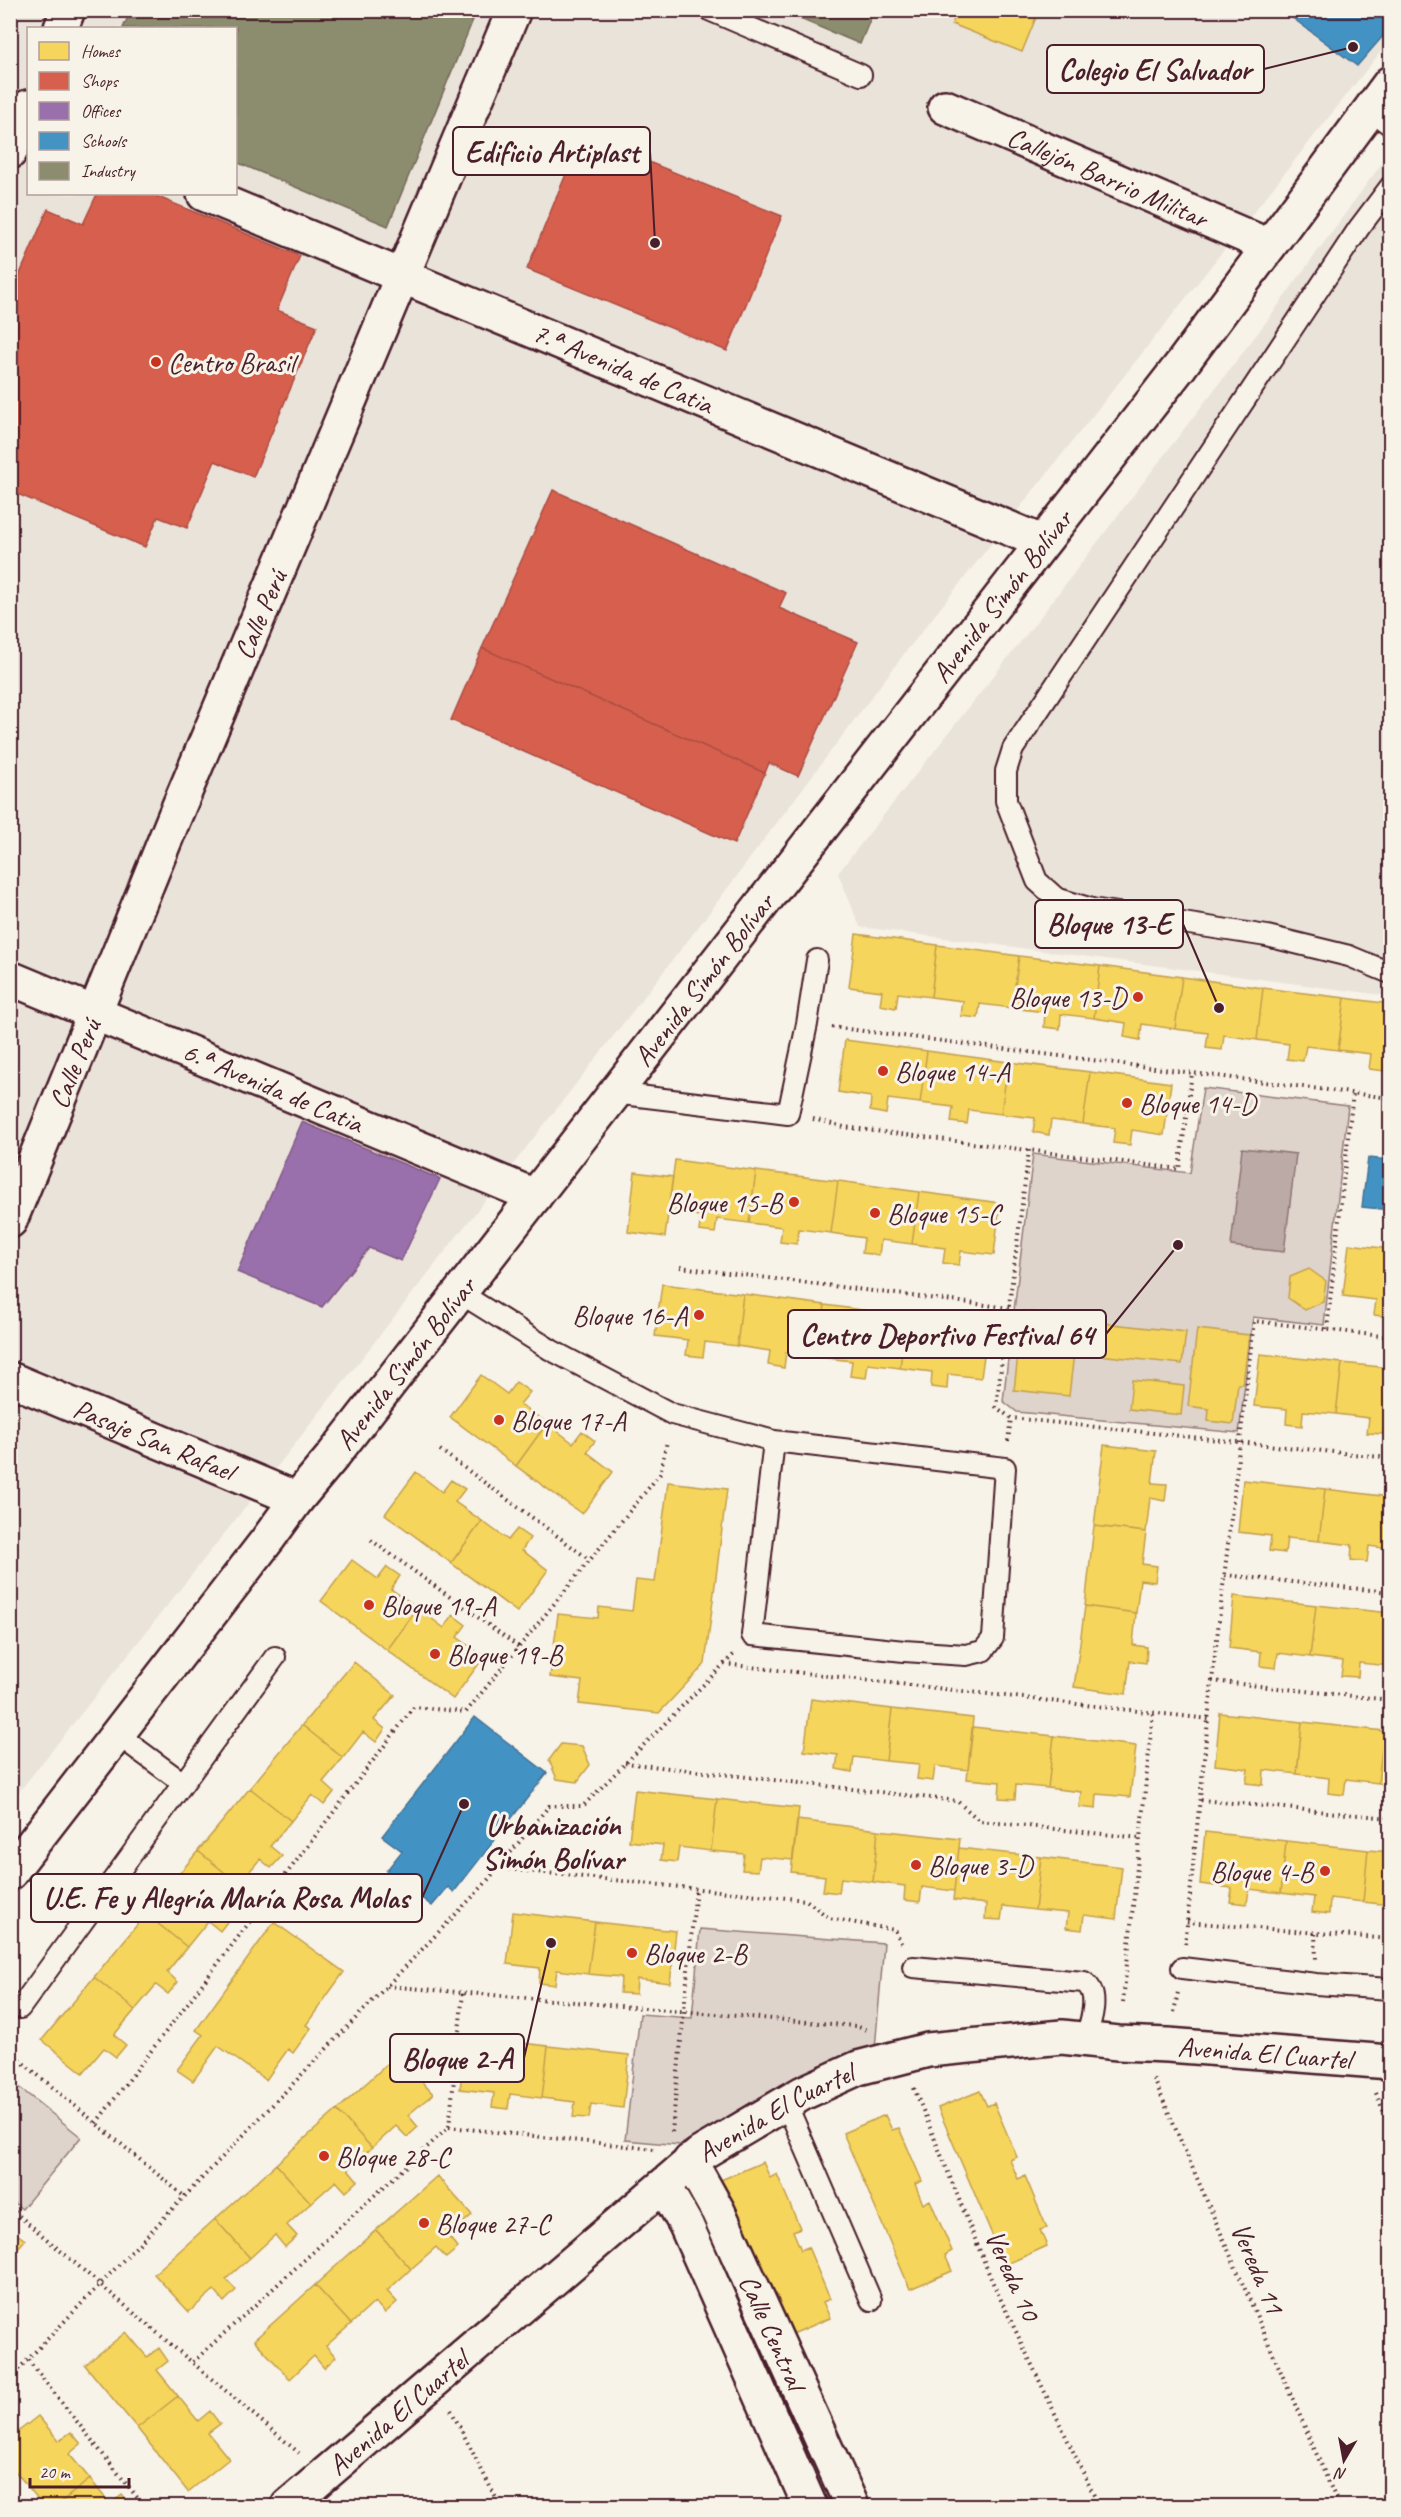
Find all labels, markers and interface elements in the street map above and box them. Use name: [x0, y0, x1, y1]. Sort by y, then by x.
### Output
legend: [27, 27, 237, 195]
text: Homes: [81, 40, 121, 62]
callout: Colegio El Salvador: [1047, 45, 1264, 93]
text: Colegio El Salvador: [1059, 51, 1255, 89]
text: Shops: [81, 70, 120, 92]
text: Offices: [81, 100, 122, 122]
street label: Callejón Barrio Militar: [1002, 118, 1215, 236]
callout: Edificio Artiplast: [453, 127, 650, 175]
text: Schools: [81, 130, 128, 152]
text: Edificio Artiplast: [465, 133, 642, 171]
text: Industry: [81, 160, 136, 182]
street label: 7.ª Avenida de Catia: [528, 314, 720, 422]
place label: Centro Brasil: [168, 345, 300, 380]
marker: Centro Brasil: [149, 355, 163, 369]
street label: Avenida Simón Bolívar: [923, 501, 1081, 689]
street label: Calle Perú: [226, 562, 295, 664]
street label: Avenida Simón Bolívar: [625, 884, 783, 1073]
callout: Bloque 13-E: [1035, 900, 1183, 948]
text: Bloque 13-E: [1047, 905, 1175, 943]
place label: Bloque 13-D: [1009, 980, 1129, 1015]
marker: Bloque 13-D: [1131, 990, 1145, 1004]
street label: Calle Perú: [40, 1011, 109, 1113]
street label: 6.ª Avenida de Catia: [178, 1033, 370, 1141]
place label: Bloque 14-A: [895, 1054, 1012, 1089]
marker: Bloque 14-A: [876, 1064, 890, 1078]
place label: Bloque 14-D: [1139, 1086, 1259, 1121]
marker: Bloque 14-D: [1120, 1096, 1134, 1110]
place label: Bloque 15-B: [667, 1185, 784, 1220]
marker: Bloque 15-B: [787, 1195, 801, 1209]
place label: Bloque 15-C: [887, 1196, 1004, 1231]
marker: Bloque 15-C: [868, 1206, 882, 1220]
street label: Avenida Simón Bolívar: [327, 1268, 484, 1457]
place label: Bloque 16-A: [572, 1298, 689, 1333]
marker: Bloque 16-A: [692, 1308, 706, 1322]
callout: Centro Deportivo Festival 64: [788, 1310, 1106, 1358]
text: Centro Deportivo Festival 64: [800, 1316, 1098, 1354]
street label: Pasaje San Rafael: [69, 1390, 244, 1490]
place label: Bloque 17-A: [511, 1403, 628, 1438]
marker: Bloque 17-A: [492, 1413, 506, 1427]
place label: Bloque 19-A: [381, 1588, 498, 1623]
marker: Bloque 19-A: [362, 1598, 376, 1612]
place label: Bloque 19-B: [447, 1637, 565, 1672]
marker: Bloque 19-B: [428, 1647, 442, 1661]
district label: Urbanización Simón Bolívar: [482, 1806, 627, 1878]
place label: Bloque 3-D: [928, 1848, 1035, 1883]
place label: Bloque 4-B: [1210, 1854, 1315, 1889]
marker: Bloque 3-D: [909, 1858, 923, 1872]
marker: Bloque 4-B: [1318, 1864, 1332, 1878]
callout: U.E. Fe y Alegría María Rosa Molas: [31, 1874, 422, 1922]
text: U.E. Fe y Alegría María Rosa Molas: [43, 1879, 412, 1917]
place label: Bloque 2-B: [644, 1936, 749, 1971]
marker: Bloque 2-B: [625, 1946, 639, 1960]
street label: Avenida El Cuartel: [1177, 2028, 1358, 2077]
callout: Bloque 2-A: [390, 2034, 524, 2082]
text: Bloque 2-A: [402, 2040, 515, 2078]
street label: Avenida El Cuartel: [691, 2053, 863, 2169]
place label: Bloque 28-C: [336, 2139, 453, 2174]
marker: Bloque 28-C: [317, 2149, 331, 2163]
place label: Bloque 27-C: [436, 2206, 553, 2241]
marker: Bloque 27-C: [417, 2216, 431, 2230]
street label: Vereda 11: [1223, 2217, 1293, 2320]
street label: Vereda 10: [978, 2224, 1049, 2328]
street label: Calle Central: [732, 2269, 816, 2400]
street label: Avenida El Cuartel: [320, 2339, 479, 2482]
north arrow: [1314, 2430, 1374, 2490]
scale bar: [30, 2451, 129, 2489]
text: 20 m: [39, 2461, 72, 2483]
text: N: [1332, 2463, 1348, 2484]

